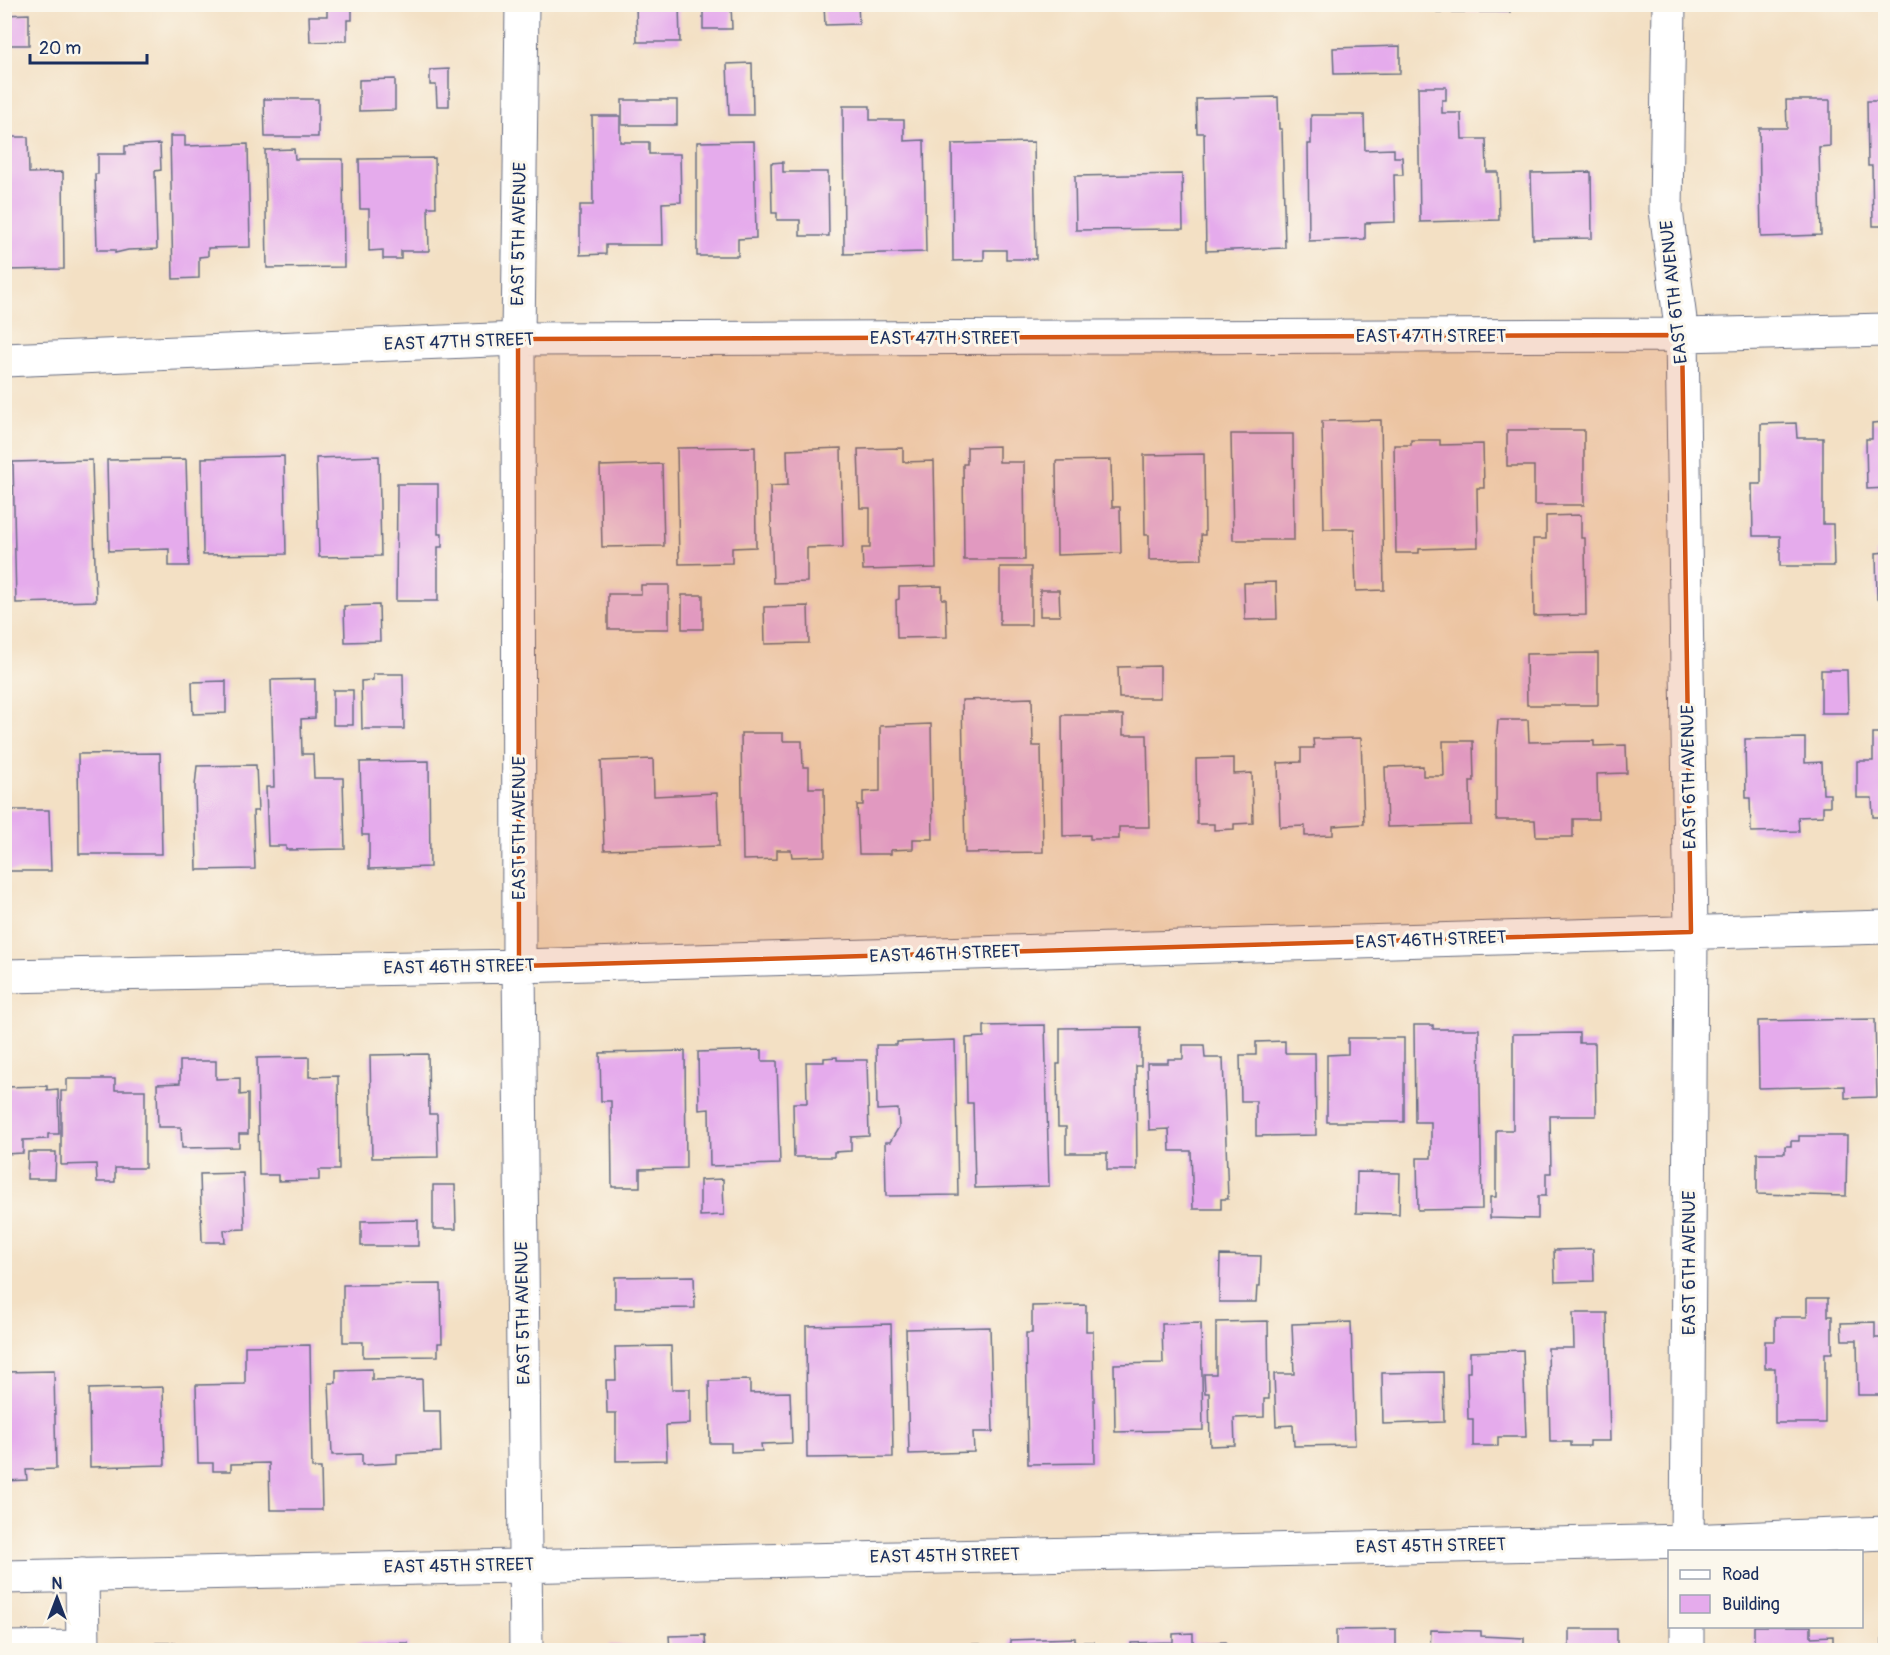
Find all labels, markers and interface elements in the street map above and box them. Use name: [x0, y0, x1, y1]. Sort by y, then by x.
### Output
scale bar: [30, 27, 147, 65]
text: 20 m: [39, 37, 81, 60]
street label: EAST 5TH AVENUE: [506, 162, 532, 306]
street label: EAST 6TH AVENUE: [1655, 219, 1693, 365]
street label: EAST 47TH STREET: [1356, 325, 1506, 348]
street label: EAST 47TH STREET: [870, 327, 1020, 350]
street label: EAST 47TH STREET: [383, 328, 535, 356]
street label: EAST 6TH AVENUE: [1676, 705, 1702, 849]
street label: EAST 5TH AVENUE: [508, 756, 531, 900]
street label: EAST 46TH STREET: [1355, 926, 1507, 954]
street label: EAST 46TH STREET: [869, 940, 1021, 968]
street label: EAST 46TH STREET: [383, 954, 535, 980]
street label: EAST 6TH AVENUE: [1678, 1191, 1701, 1335]
street label: EAST 5TH AVENUE: [510, 1241, 536, 1385]
street label: EAST 45TH STREET: [1356, 1533, 1506, 1559]
street label: EAST 45TH STREET: [870, 1543, 1020, 1569]
legend: [1668, 1550, 1863, 1628]
street label: EAST 45TH STREET: [384, 1553, 534, 1579]
text: Road: [1722, 1563, 1759, 1586]
north arrow: [27, 1568, 87, 1628]
text: N: [52, 1574, 63, 1594]
text: Building: [1722, 1593, 1780, 1616]

